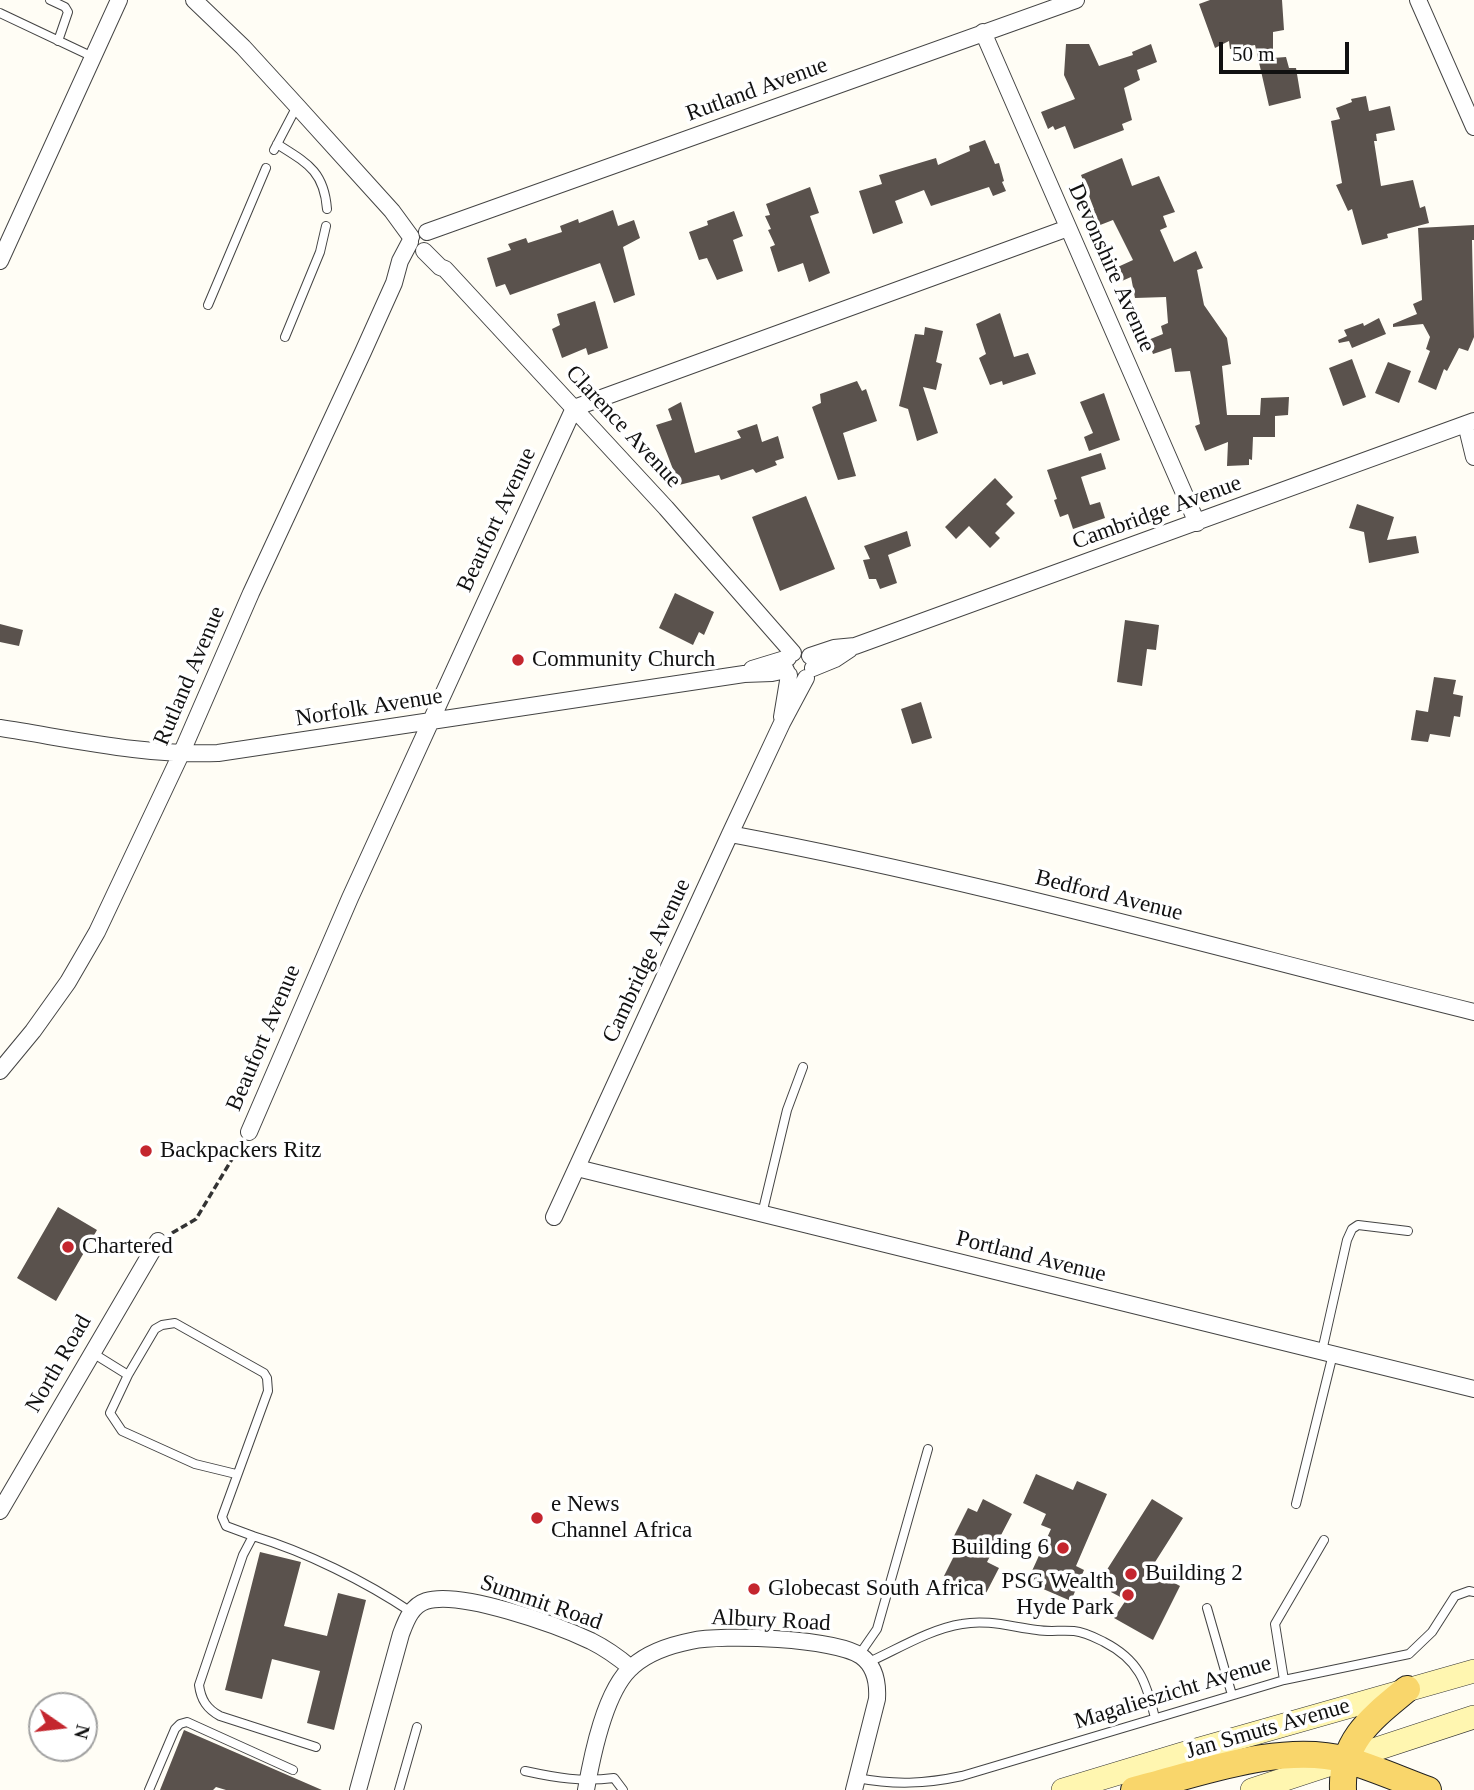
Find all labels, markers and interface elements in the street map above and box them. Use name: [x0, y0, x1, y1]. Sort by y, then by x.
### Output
scale bar: [1222, 28, 1352, 72]
text: 50 m: [1232, 42, 1275, 66]
street label: Rutland Avenue: [683, 52, 831, 128]
street label: Devonshire Avenue: [1061, 179, 1161, 357]
street label: Clarence Avenue: [559, 360, 687, 494]
street label: Beaufort Avenue: [452, 443, 542, 597]
street label: Cambridge Avenue: [1069, 470, 1245, 556]
street label: Rutland Avenue: [148, 602, 232, 750]
place label: Community Church: [532, 646, 715, 674]
marker: Community Church: [510, 652, 526, 668]
street label: Norfolk Avenue: [294, 683, 444, 733]
street label: Bedford Avenue: [1032, 864, 1186, 928]
street label: Cambridge Avenue: [597, 875, 697, 1047]
street label: Beaufort Avenue: [221, 961, 307, 1115]
place label: Backpackers Ritz: [160, 1137, 322, 1165]
marker: Backpackers Ritz: [138, 1143, 154, 1159]
street label: Portland Avenue: [953, 1225, 1109, 1289]
place label: Chartered: [82, 1233, 173, 1261]
marker: Chartered: [60, 1239, 76, 1255]
street label: North Road: [20, 1310, 98, 1418]
place label: e News Channel Africa: [551, 1491, 692, 1545]
marker: e News Channel Africa: [529, 1510, 545, 1526]
place label: Building 6: [951, 1534, 1049, 1562]
marker: Building 6: [1055, 1540, 1071, 1556]
place label: Building 2: [1145, 1560, 1243, 1588]
marker: Building 2: [1123, 1566, 1139, 1582]
place label: PSG Wealth Hyde Park: [1001, 1568, 1114, 1622]
street label: Summit Road: [476, 1569, 606, 1637]
place label: Globecast South Africa: [768, 1575, 984, 1603]
marker: Globecast South Africa: [746, 1581, 762, 1597]
marker: PSG Wealth Hyde Park: [1120, 1587, 1136, 1603]
street label: Albury Road: [711, 1604, 831, 1638]
street label: Magalieszicht Avenue: [1071, 1650, 1275, 1736]
north arrow: [28, 1692, 98, 1762]
street label: Jan Smuts Avenue: [1183, 1692, 1353, 1766]
text: N: [70, 1723, 94, 1741]

